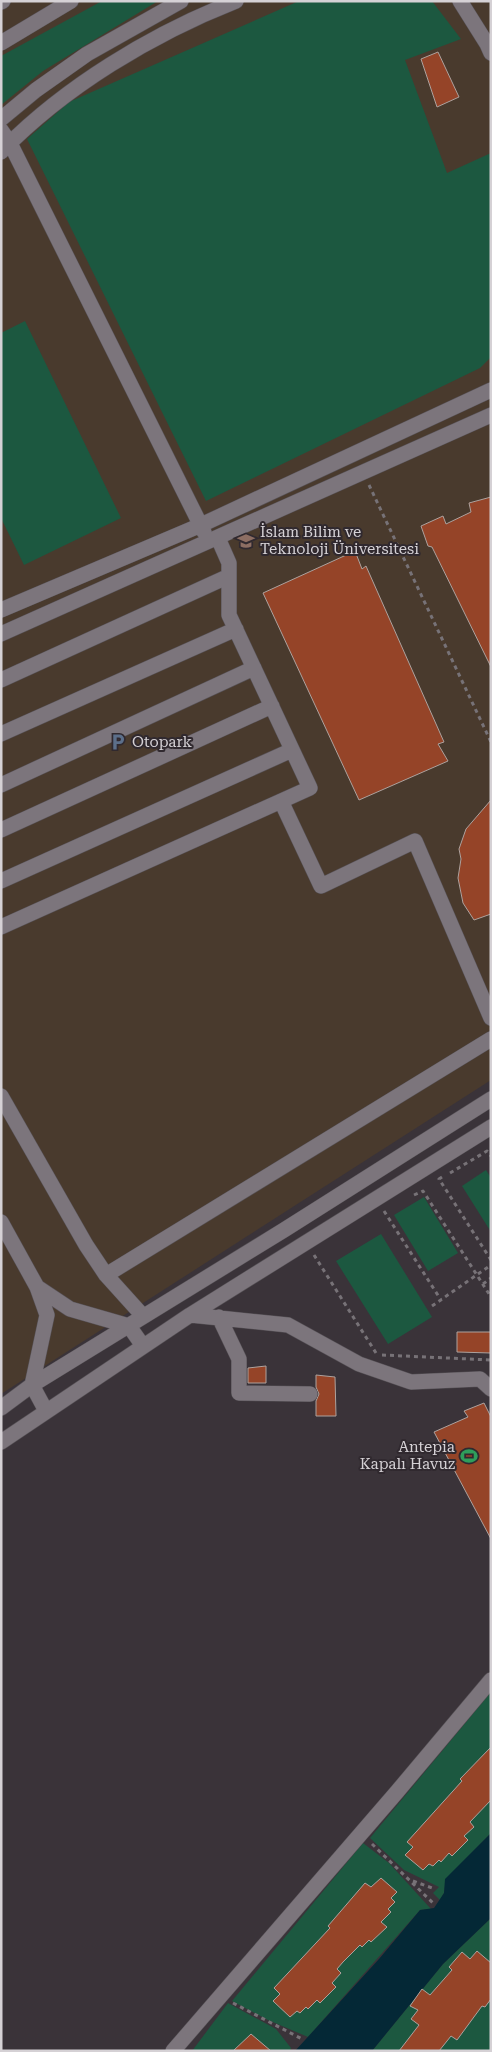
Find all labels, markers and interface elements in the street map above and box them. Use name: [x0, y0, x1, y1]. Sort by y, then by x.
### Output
place label: İslam Bilim ve Teknoloji Üniversitesi: [260, 523, 419, 558]
school or university icon: İslam Bilim ve Teknoloji Üniversitesi: [236, 531, 256, 551]
parking icon: Otopark: [108, 732, 128, 752]
place label: Otopark: [132, 733, 193, 751]
place label: Antepia Kapalı Havuz: [360, 1438, 455, 1473]
sports icon: Antepia Kapalı Havuz: [459, 1446, 479, 1466]

